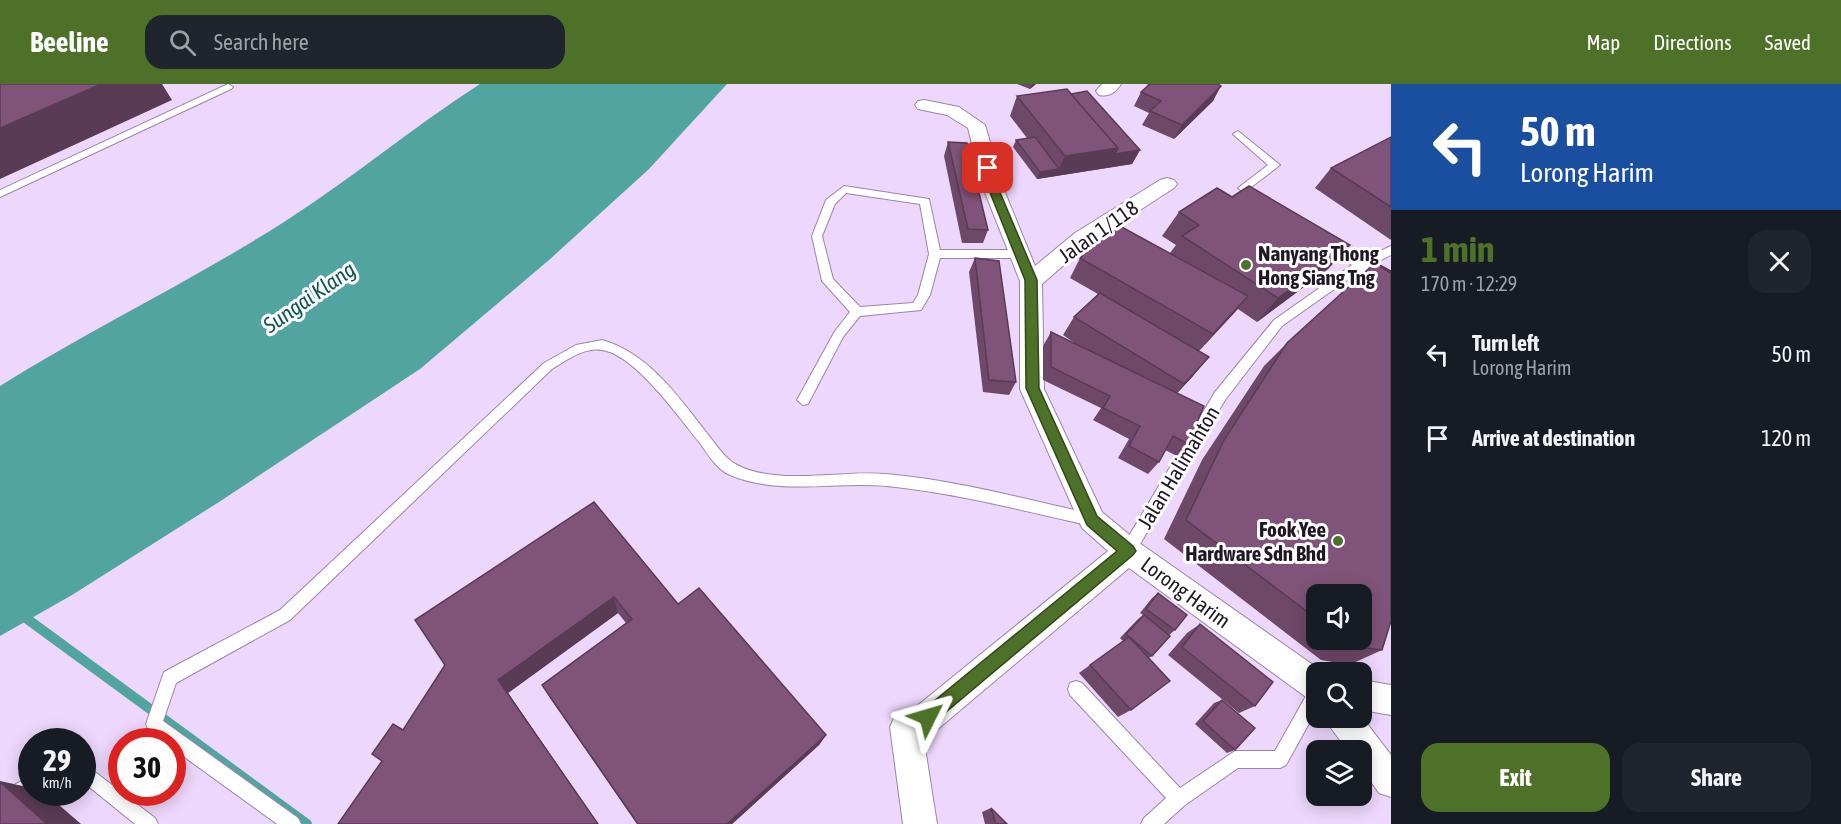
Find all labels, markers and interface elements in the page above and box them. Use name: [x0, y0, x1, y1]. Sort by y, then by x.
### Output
search box: [145, 15, 565, 69]
text: Beeline: [30, 26, 109, 58]
icon: search: [166, 26, 199, 59]
text: Search here: [214, 29, 309, 55]
text: Map: [1586, 30, 1620, 54]
text: Directions: [1653, 30, 1732, 54]
text: Saved: [1765, 30, 1811, 54]
text: 50 m: [1520, 107, 1595, 155]
icon: left: [1421, 108, 1499, 186]
pin: [962, 142, 1013, 193]
icon: arrive: [971, 151, 1004, 184]
text: Lorong Harim: [1520, 157, 1654, 188]
street label: Jalan 1/118: [1054, 195, 1142, 267]
text: 1 min: [1421, 228, 1495, 270]
button: close: [1748, 230, 1811, 293]
place label: Nanyang Thong Hong Siang Tng: [1258, 241, 1380, 289]
water label: Sungai Klang: [257, 256, 360, 339]
marker: Nanyang Thong Hong Siang Tng: [1239, 258, 1253, 272]
text: 170 m · 12:29: [1421, 272, 1517, 295]
text: Turn left: [1472, 330, 1539, 356]
icon: left: [1421, 338, 1454, 371]
text: 50 m: [1771, 341, 1811, 367]
text: Lorong Harim: [1472, 356, 1571, 379]
street label: Jalan Halimahton: [1132, 402, 1224, 532]
icon: arrive: [1421, 422, 1454, 455]
text: Arrive at destination: [1472, 425, 1635, 451]
text: 120 m: [1761, 425, 1811, 451]
place label: Fook Yee Hardware Sdn Bhd: [1185, 517, 1326, 565]
marker: Fook Yee Hardware Sdn Bhd: [1331, 534, 1345, 548]
street label: Lorong Harim: [1137, 552, 1235, 632]
map controls: [1306, 584, 1372, 806]
button: sound: [1306, 584, 1372, 650]
button: search: [1306, 662, 1372, 728]
position arrow: [896, 685, 960, 749]
speed limit sign: 30: [108, 728, 186, 806]
button: layers: [1306, 740, 1372, 806]
text: 29: [43, 743, 71, 777]
button: Exit: [1421, 743, 1610, 812]
button: Share: [1622, 743, 1811, 812]
text: km/h: [42, 774, 72, 791]

